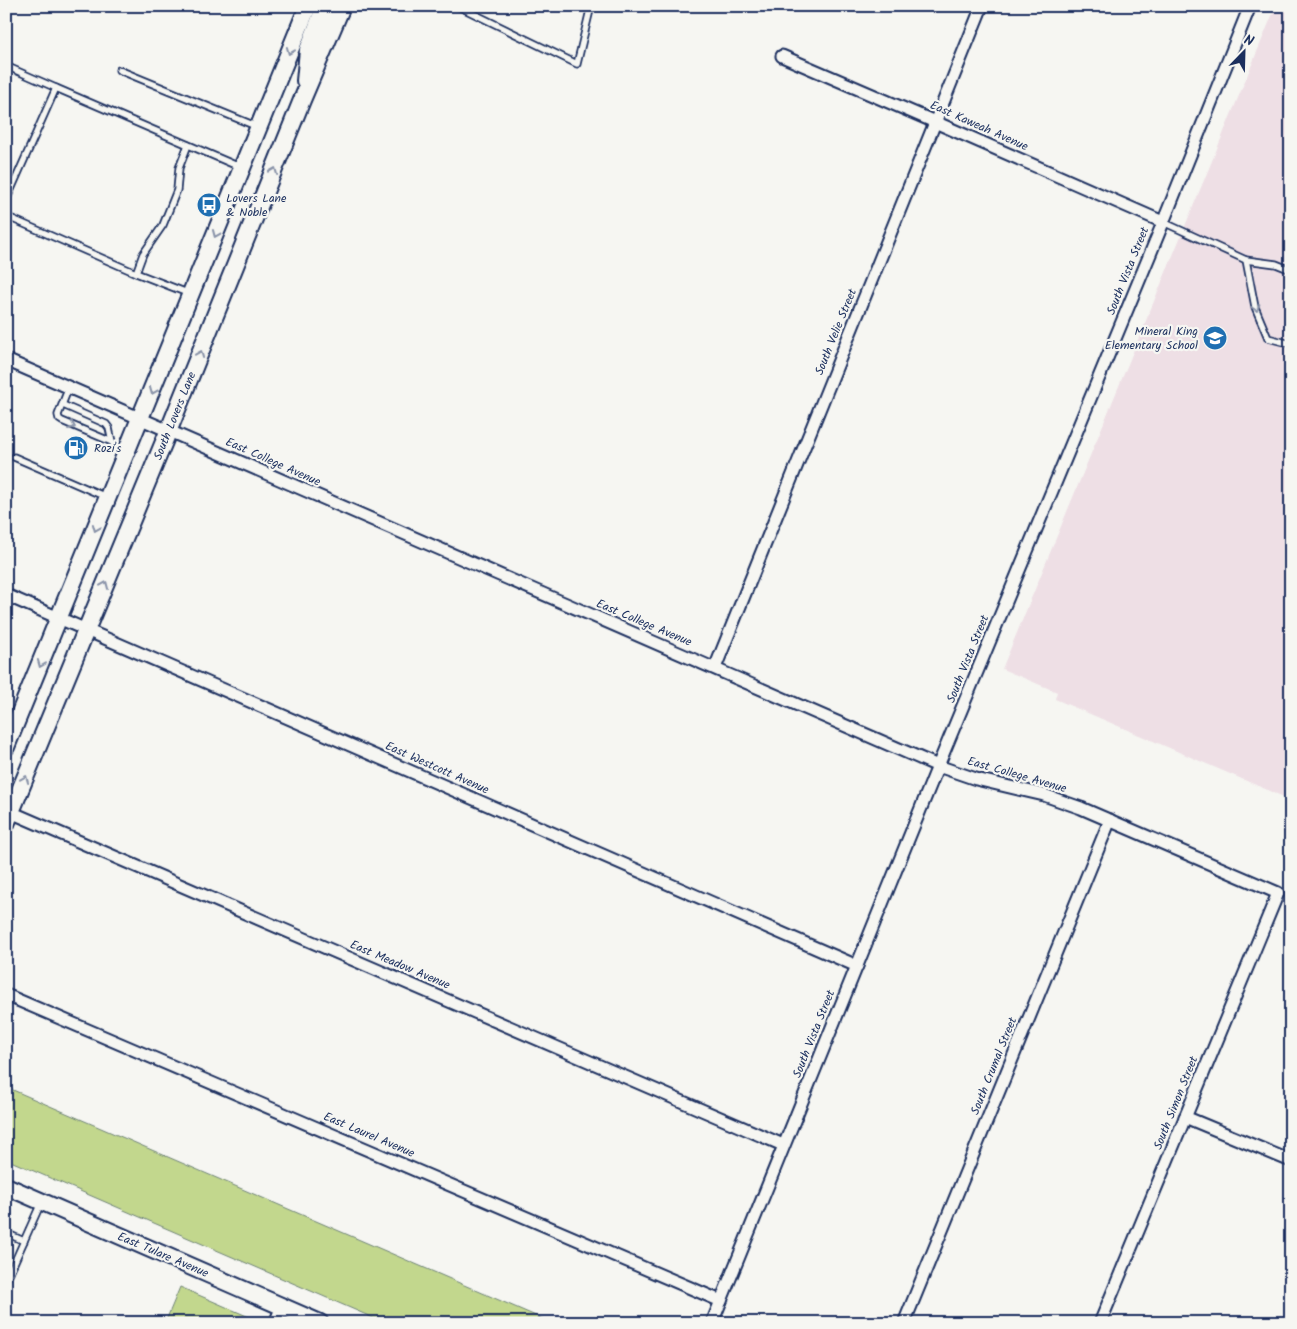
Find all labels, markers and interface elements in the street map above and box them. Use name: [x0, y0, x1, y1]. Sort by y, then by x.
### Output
north arrow: [1220, 28, 1270, 78]
text: N: [1240, 29, 1257, 53]
one-way arrow: [286, 47, 296, 55]
street label: East Kaweah Avenue: [927, 96, 1032, 156]
one-way arrow: [267, 167, 278, 176]
place label: Lovers Lane & Noble: [226, 189, 287, 222]
bus stop icon: Lovers Lane & Noble: [196, 192, 222, 218]
street label: South Vista Street: [1102, 224, 1154, 318]
one-way arrow: [212, 230, 222, 238]
street label: South Velie Street: [810, 286, 862, 378]
one-way arrow: [1250, 303, 1260, 311]
place label: Mineral King Elementary School: [1105, 322, 1198, 355]
school or university icon: Mineral King Elementary School: [1202, 325, 1228, 351]
one-way arrow: [194, 350, 204, 359]
street label: South Lovers Lane: [149, 368, 202, 463]
one-way arrow: [149, 386, 159, 395]
one-way arrow: [67, 419, 76, 430]
street label: East College Avenue: [222, 433, 324, 492]
fuel station icon: Rozi's: [63, 435, 89, 461]
place label: Rozi's: [94, 439, 121, 458]
one-way arrow: [92, 524, 102, 532]
one-way arrow: [98, 581, 109, 590]
street label: East College Avenue: [593, 594, 695, 652]
street label: South Vista Street: [942, 612, 994, 706]
one-way arrow: [36, 659, 46, 667]
street label: East Westcott Avenue: [382, 737, 493, 800]
street label: East College Avenue: [965, 752, 1069, 798]
one-way arrow: [18, 775, 29, 784]
street label: East Meadow Avenue: [347, 935, 454, 995]
street label: South Vista Street: [788, 987, 840, 1081]
street label: South Crumal Street: [966, 1014, 1022, 1118]
street label: South Simon Street: [1149, 1053, 1204, 1153]
street label: East Laurel Avenue: [320, 1107, 418, 1163]
street label: East Tulare Avenue: [114, 1227, 212, 1283]

